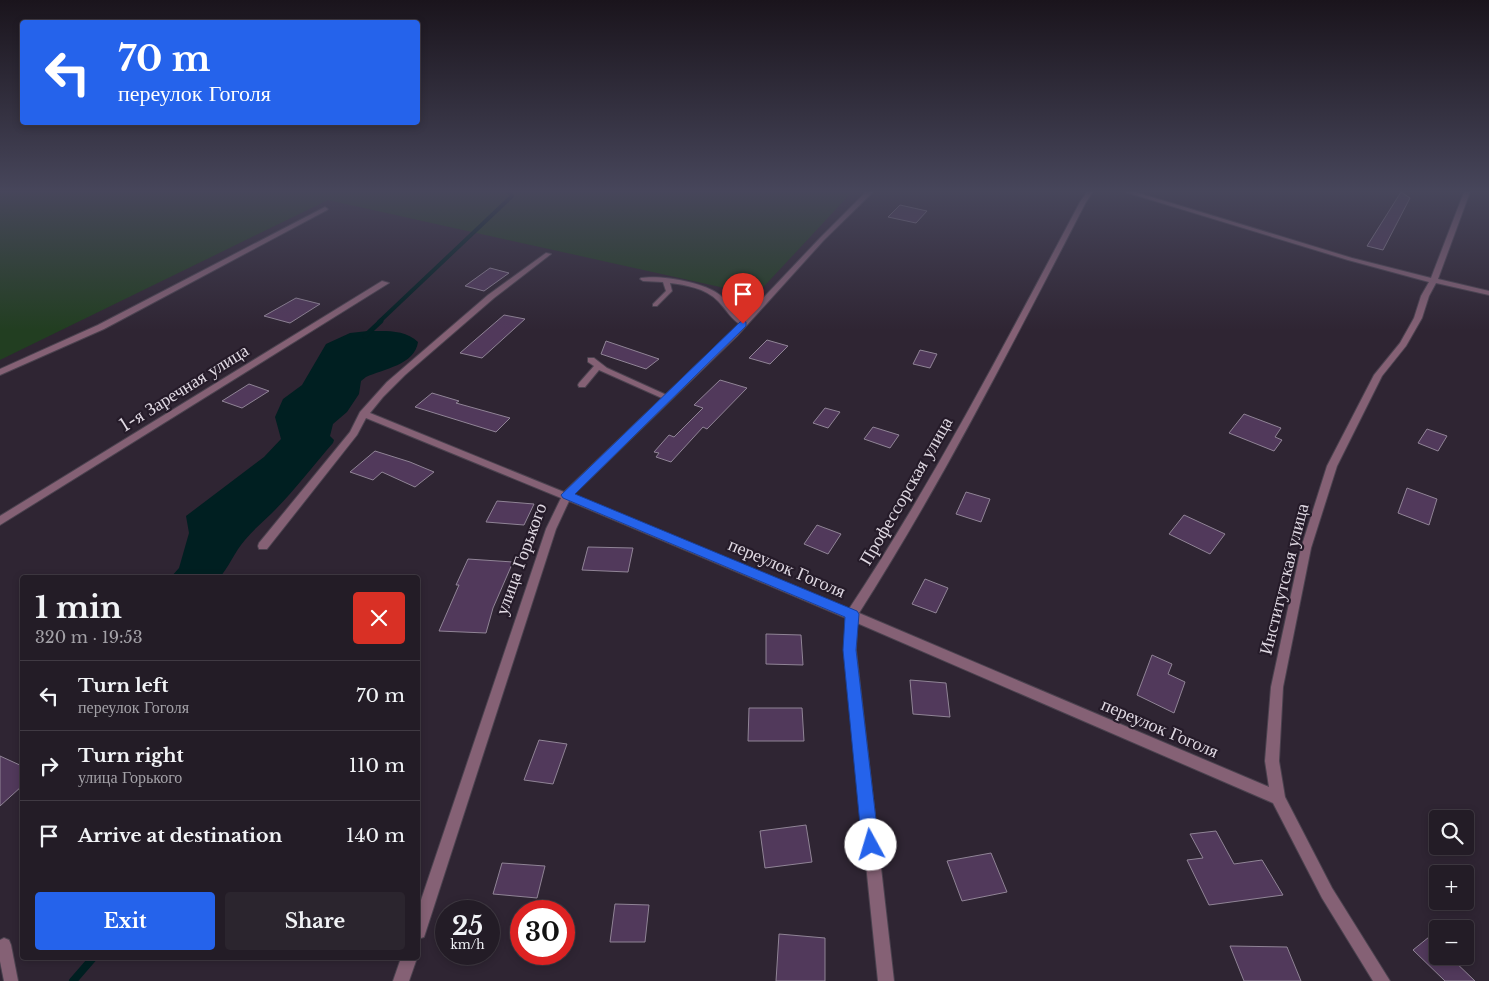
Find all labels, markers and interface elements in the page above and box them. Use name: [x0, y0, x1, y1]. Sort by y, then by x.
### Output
text: 70 m: [118, 37, 211, 80]
icon: left: [35, 40, 100, 105]
text: переулок Гоголя: [118, 80, 271, 107]
pin: [722, 273, 764, 324]
icon: arrive: [729, 280, 757, 308]
street label: 1-я Заречная улица: [115, 339, 253, 437]
street label: Профессорская улица: [855, 413, 957, 569]
street label: улица Горького: [491, 500, 551, 618]
street label: Институтская улица: [1255, 501, 1313, 657]
street label: переулок Гоголя: [725, 533, 849, 603]
text: 1 min: [35, 589, 122, 626]
button: close: [353, 592, 405, 644]
text: 320 m · 19:53: [35, 627, 143, 647]
text: Turn left: [78, 674, 169, 697]
icon: left: [35, 682, 63, 710]
text: 70 m: [356, 684, 405, 707]
street label: переулок Гоголя: [1098, 693, 1222, 763]
text: переулок Гоголя: [78, 697, 189, 717]
text: Turn right: [78, 744, 184, 767]
icon: right: [35, 752, 63, 780]
text: 110 m: [349, 754, 405, 777]
text: улица Горького: [78, 767, 182, 787]
map controls: [1429, 810, 1474, 965]
button: search: [1429, 810, 1474, 855]
position arrow: [844, 818, 896, 870]
icon: arrive: [35, 822, 63, 850]
text: Arrive at destination: [78, 824, 282, 847]
text: 140 m: [346, 824, 405, 847]
button: +: [1429, 865, 1474, 910]
button: Exit: [35, 892, 215, 950]
button: Share: [225, 892, 405, 950]
speed limit sign: 30: [510, 900, 575, 965]
text: 25: [452, 911, 483, 942]
button: −: [1429, 920, 1474, 965]
text: km/h: [450, 937, 485, 952]

